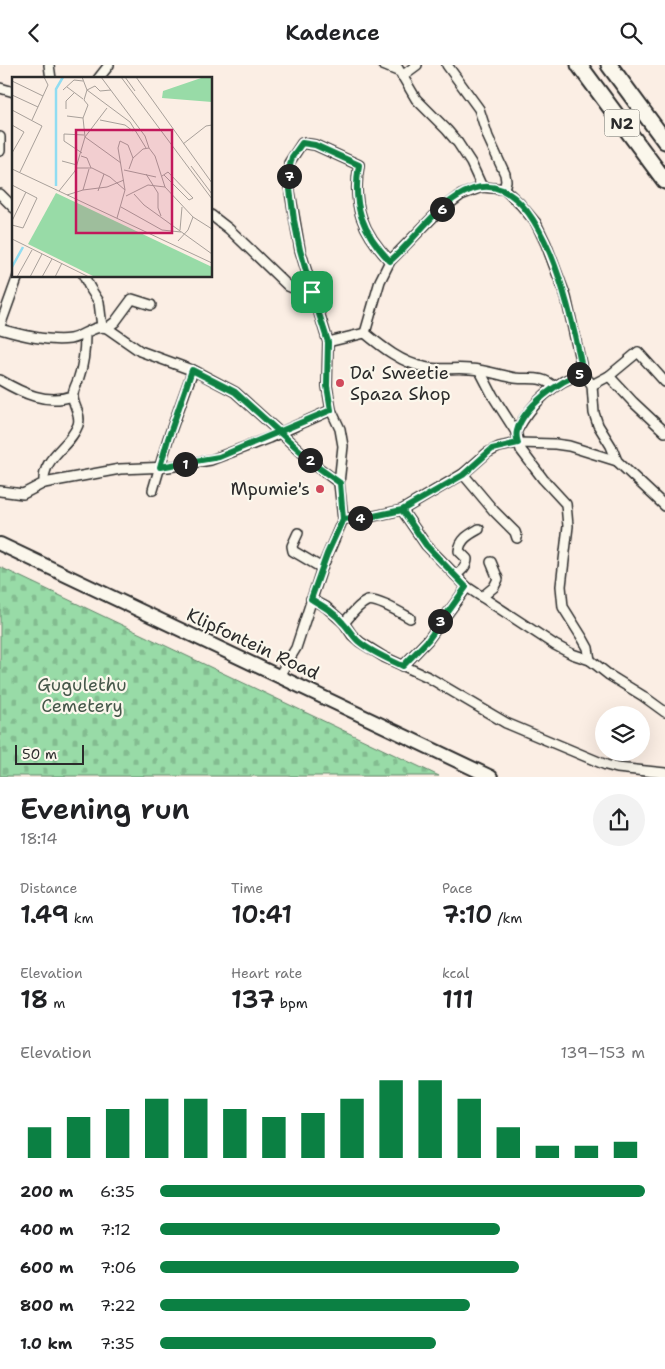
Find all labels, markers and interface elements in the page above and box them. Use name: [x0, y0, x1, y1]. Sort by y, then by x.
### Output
text: Kadence: [285, 18, 380, 47]
icon: back: [20, 19, 48, 47]
icon: search: [617, 19, 645, 47]
inset map: [12, 77, 212, 277]
road number: N2: [604, 109, 640, 137]
pin: 7: [276, 163, 302, 189]
text: 7: [285, 167, 294, 185]
pin: 6: [430, 197, 454, 221]
text: 6: [438, 200, 447, 218]
pin: [291, 271, 333, 313]
icon: arrive: [298, 278, 326, 306]
place label: Da' Sweetie Spaza Shop: [350, 361, 451, 406]
pin: 5: [566, 361, 592, 387]
text: 5: [575, 365, 584, 383]
marker: Da' Sweetie Spaza Shop: [334, 377, 346, 389]
pin: 2: [298, 447, 322, 473]
pin: 1: [172, 451, 198, 477]
text: 2: [306, 451, 315, 469]
text: 1: [182, 455, 189, 473]
place label: Mpumie's: [230, 477, 310, 501]
marker: Mpumie's: [314, 483, 326, 495]
pin: 4: [348, 505, 372, 531]
text: 4: [356, 509, 365, 527]
street label: Klipfontein Road: [183, 603, 323, 685]
pin: 3: [428, 609, 452, 633]
text: 3: [436, 612, 445, 630]
park label: Gugulethu Cemetery: [37, 673, 127, 718]
map controls: [595, 706, 650, 761]
button: layers: [595, 706, 650, 761]
scale bar: [15, 741, 84, 765]
text: 50 m: [22, 745, 57, 763]
text: Evening run: [20, 790, 190, 828]
button: share: [593, 794, 645, 846]
text: 18:14: [20, 828, 57, 849]
text: Distance: [20, 879, 77, 897]
text: Time: [231, 879, 263, 897]
text: Pace: [442, 879, 473, 897]
text: 1.49: [20, 897, 69, 931]
text: 10:41: [231, 897, 292, 931]
text: 7:10: [442, 897, 493, 931]
text: km: [69, 909, 94, 927]
text: /km: [493, 909, 522, 927]
text: Elevation: [20, 964, 83, 982]
text: Heart rate: [231, 964, 302, 982]
text: kcal: [442, 964, 469, 982]
text: 18: [20, 982, 48, 1016]
text: 137: [231, 982, 275, 1016]
text: 111: [442, 982, 474, 1016]
text: m: [48, 994, 65, 1012]
text: bpm: [275, 994, 308, 1012]
text: Elevation: [20, 1042, 92, 1063]
text: 139–153 m: [560, 1042, 645, 1063]
text: 200 m: [20, 1181, 73, 1202]
text: 6:35: [100, 1181, 135, 1202]
text: 400 m: [20, 1219, 74, 1240]
text: 7:12: [100, 1219, 131, 1240]
text: 600 m: [20, 1257, 74, 1278]
text: 7:06: [100, 1257, 137, 1278]
text: 800 m: [20, 1295, 74, 1316]
text: 7:22: [100, 1295, 136, 1316]
text: 1.0 km: [20, 1333, 72, 1354]
text: 7:35: [100, 1333, 135, 1354]

